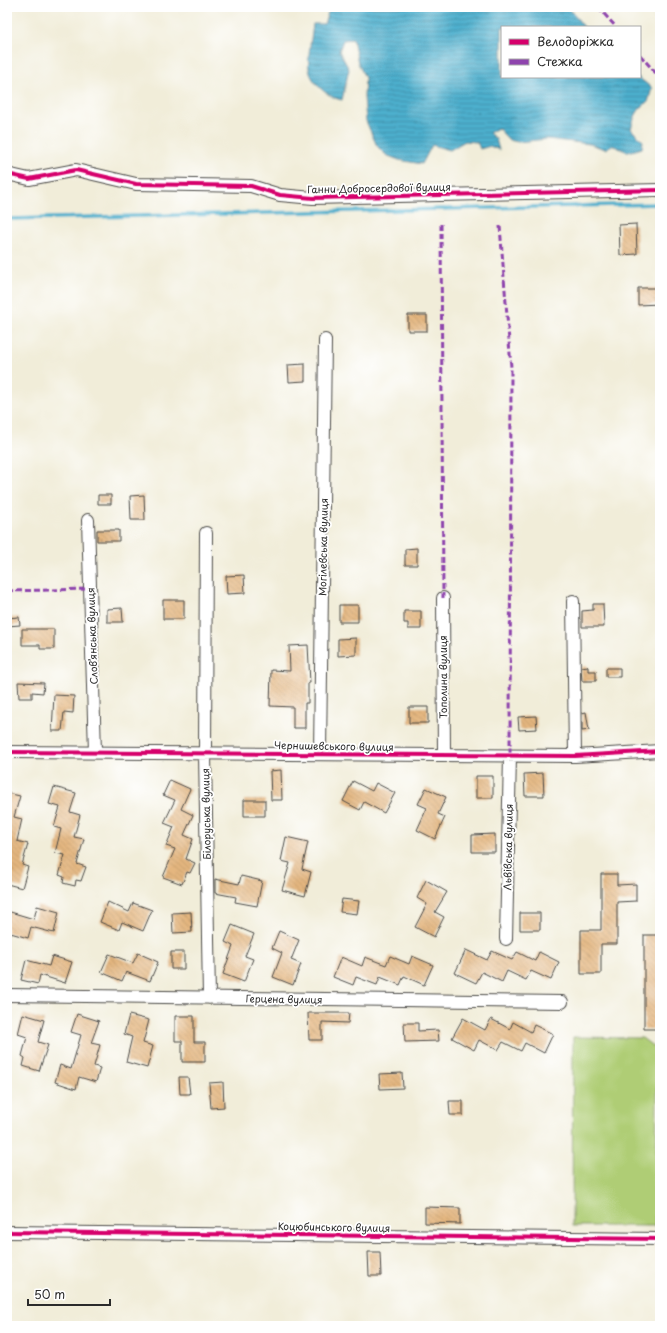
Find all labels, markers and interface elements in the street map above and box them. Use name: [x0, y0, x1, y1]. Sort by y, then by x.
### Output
legend: [501, 26, 641, 78]
text: Велодоріжка: [537, 32, 614, 50]
text: Стежка: [537, 52, 583, 70]
street label: Ганни Добросердової вулиця: [307, 179, 451, 196]
street label: Могілевська вулиця: [314, 498, 331, 596]
street label: Слов’янська вулиця: [82, 587, 101, 685]
street label: Тополина вулиця: [435, 635, 450, 719]
street label: Чернишевського вулиця: [274, 737, 394, 754]
street label: Білоруська вулиця: [197, 768, 215, 860]
street label: Львівська вулиця: [499, 804, 516, 890]
street label: Герцена вулиця: [245, 990, 323, 1007]
street label: Коцюбинського вулиця: [278, 1218, 390, 1235]
scale bar: [28, 1281, 110, 1307]
text: 50 m: [34, 1285, 65, 1303]

